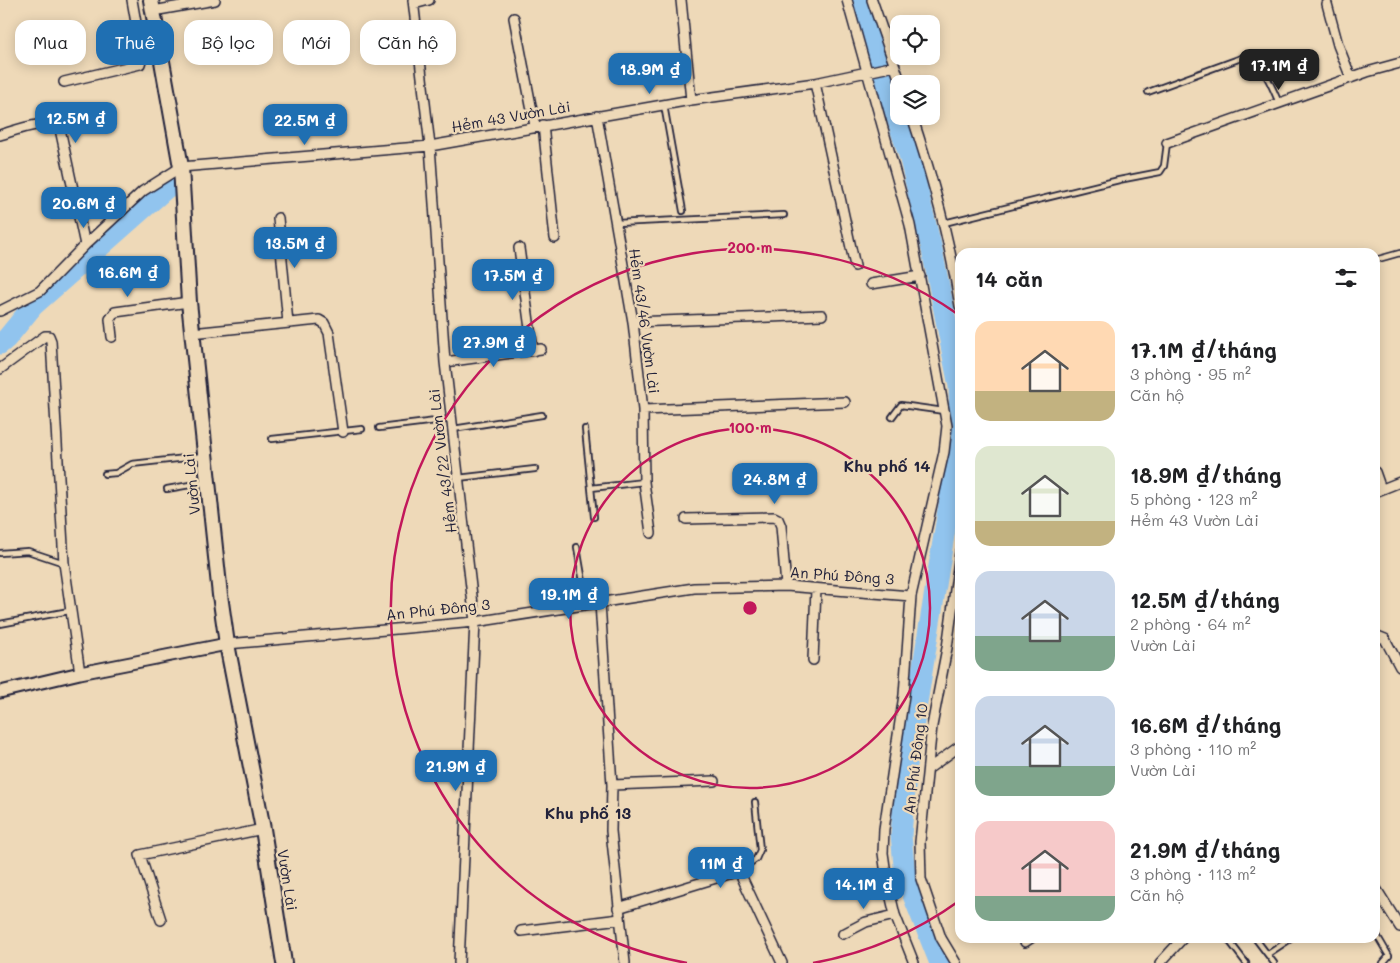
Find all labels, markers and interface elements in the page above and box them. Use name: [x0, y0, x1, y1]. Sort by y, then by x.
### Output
map controls: [890, 15, 940, 125]
button: locate: [890, 15, 940, 65]
chip: Mua: [15, 20, 86, 65]
chip: Thuê: [96, 20, 174, 65]
chip: Bộ lọc: [184, 20, 273, 65]
chip: Mới: [283, 20, 350, 65]
chip: Căn hộ: [360, 20, 456, 65]
pin: 17.1M ₫: [1233, 48, 1325, 91]
pin: 18.9M ₫: [604, 52, 696, 95]
text: 17.1M ₫: [1250, 54, 1308, 75]
text: 18.9M ₫: [619, 58, 681, 79]
button: layers: [890, 75, 940, 125]
street label: Hẻm 43 Vườn Lài: [450, 96, 572, 136]
pin: 12.5M ₫: [30, 102, 122, 144]
pin: 22.5M ₫: [259, 104, 351, 146]
text: 12.5M ₫: [46, 107, 106, 128]
text: 22.5M ₫: [274, 109, 336, 130]
pin: 20.6M ₫: [38, 186, 130, 229]
text: 20.6M ₫: [52, 192, 116, 213]
pin: 13.5M ₫: [249, 226, 341, 269]
text: 13.5M ₫: [265, 232, 325, 253]
text: 200 m: [728, 237, 773, 257]
street label: Hẻm 43/46 Vườn Lài: [625, 247, 665, 395]
pin: 16.6M ₫: [82, 256, 174, 298]
pin: 17.5M ₫: [467, 258, 559, 301]
text: 16.6M ₫: [98, 261, 158, 282]
text: 17.5M ₫: [483, 264, 543, 285]
icon: filters: [1332, 264, 1360, 292]
text: 14 căn: [975, 265, 1043, 292]
pin: 27.9M ₫: [448, 326, 540, 368]
text: 27.9M ₫: [463, 331, 525, 352]
text: 17.1M ₫/tháng: [1130, 336, 1277, 363]
icon: home: [1015, 341, 1075, 401]
text: 3 phòng · 95 m²: [1130, 363, 1251, 384]
text: Căn hộ: [1130, 384, 1184, 405]
street label: Hẻm 43/22 Vườn Lài: [423, 388, 461, 535]
text: 100 m: [728, 417, 772, 437]
street label: Vườn Lài: [178, 452, 204, 516]
district label: Khu phố 14: [844, 455, 930, 476]
text: 18.9M ₫/tháng: [1130, 461, 1281, 488]
pin: 24.8M ₫: [729, 462, 821, 505]
icon: home: [1015, 466, 1075, 526]
text: 24.8M ₫: [743, 468, 807, 489]
text: 5 phòng · 123 m²: [1130, 488, 1258, 509]
text: Hẻm 43 Vườn Lài: [1130, 509, 1259, 530]
street label: An Phú Đông 3: [789, 561, 895, 589]
pin: 19.1M ₫: [523, 578, 615, 620]
text: 19.1M ₫: [540, 583, 598, 604]
text: 12.5M ₫/tháng: [1130, 586, 1280, 613]
icon: home: [1015, 591, 1075, 651]
street label: An Phú Đông 3: [385, 594, 491, 624]
centre of rings: [741, 599, 759, 617]
text: 2 phòng · 64 m²: [1130, 613, 1251, 634]
text: Vườn Lài: [1130, 634, 1196, 655]
street label: An Phú Đông 10: [898, 702, 932, 815]
text: 16.6M ₫/tháng: [1130, 711, 1281, 738]
icon: home: [1015, 716, 1075, 776]
text: 3 phòng · 110 m²: [1130, 738, 1256, 759]
pin: 21.9M ₫: [410, 750, 502, 792]
text: 21.9M ₫: [426, 755, 486, 776]
text: Vườn Lài: [1130, 759, 1196, 780]
district label: Khu phố 13: [545, 802, 632, 823]
text: 21.9M ₫/tháng: [1130, 836, 1280, 863]
icon: home: [1015, 841, 1075, 901]
pin: 11M ₫: [686, 846, 756, 889]
street label: Vườn Lài: [273, 848, 303, 912]
text: 11M ₫: [699, 852, 743, 873]
text: 3 phòng · 113 m²: [1130, 863, 1256, 884]
pin: 14.1M ₫: [818, 868, 910, 910]
text: 14.1M ₫: [835, 873, 893, 894]
text: Căn hộ: [1130, 884, 1184, 905]

